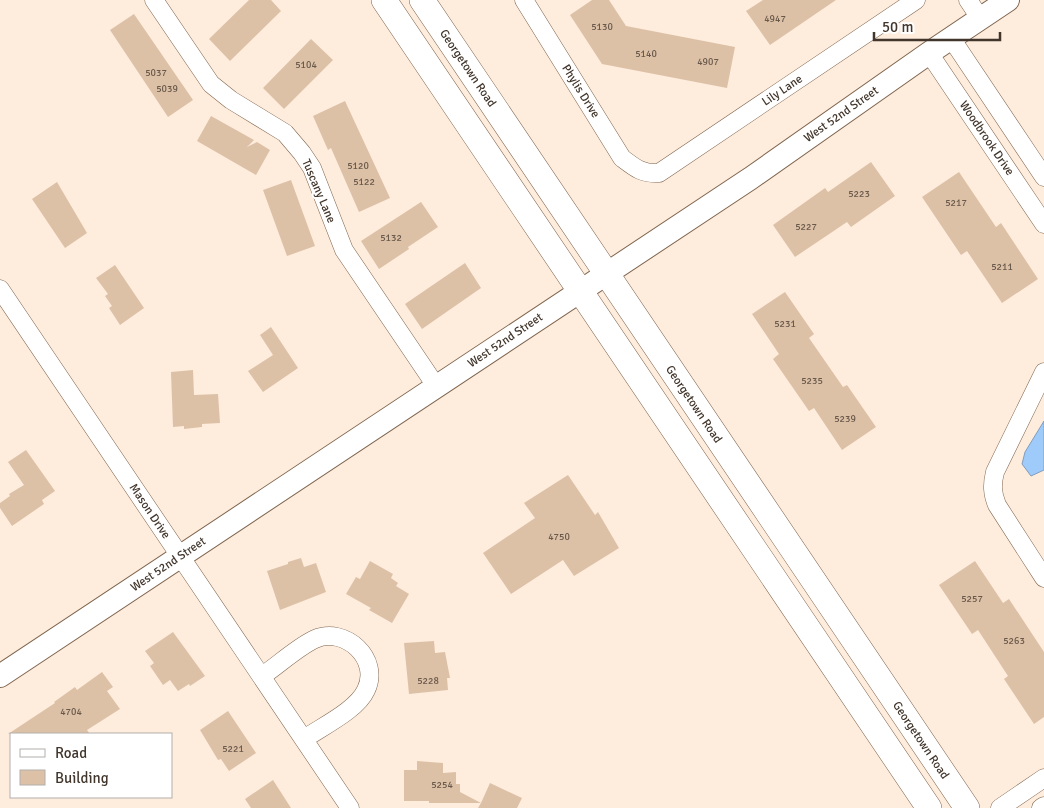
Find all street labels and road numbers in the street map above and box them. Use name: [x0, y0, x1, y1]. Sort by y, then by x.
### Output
street label: Georgetown Road: [436, 27, 499, 110]
street label: Phylis Drive: [558, 62, 603, 121]
street label: Lily Lane: [759, 71, 805, 109]
street label: West 52nd Street: [801, 83, 881, 146]
street label: Woodbrook Drive: [956, 98, 1017, 179]
street label: Tuscany Lane: [298, 157, 339, 225]
street label: West 52nd Street: [465, 310, 546, 371]
street label: Georgetown Road: [662, 363, 725, 446]
street label: Mason Drive: [126, 481, 174, 542]
street label: West 52nd Street: [128, 534, 209, 595]
street label: Georgetown Road: [889, 699, 952, 782]

